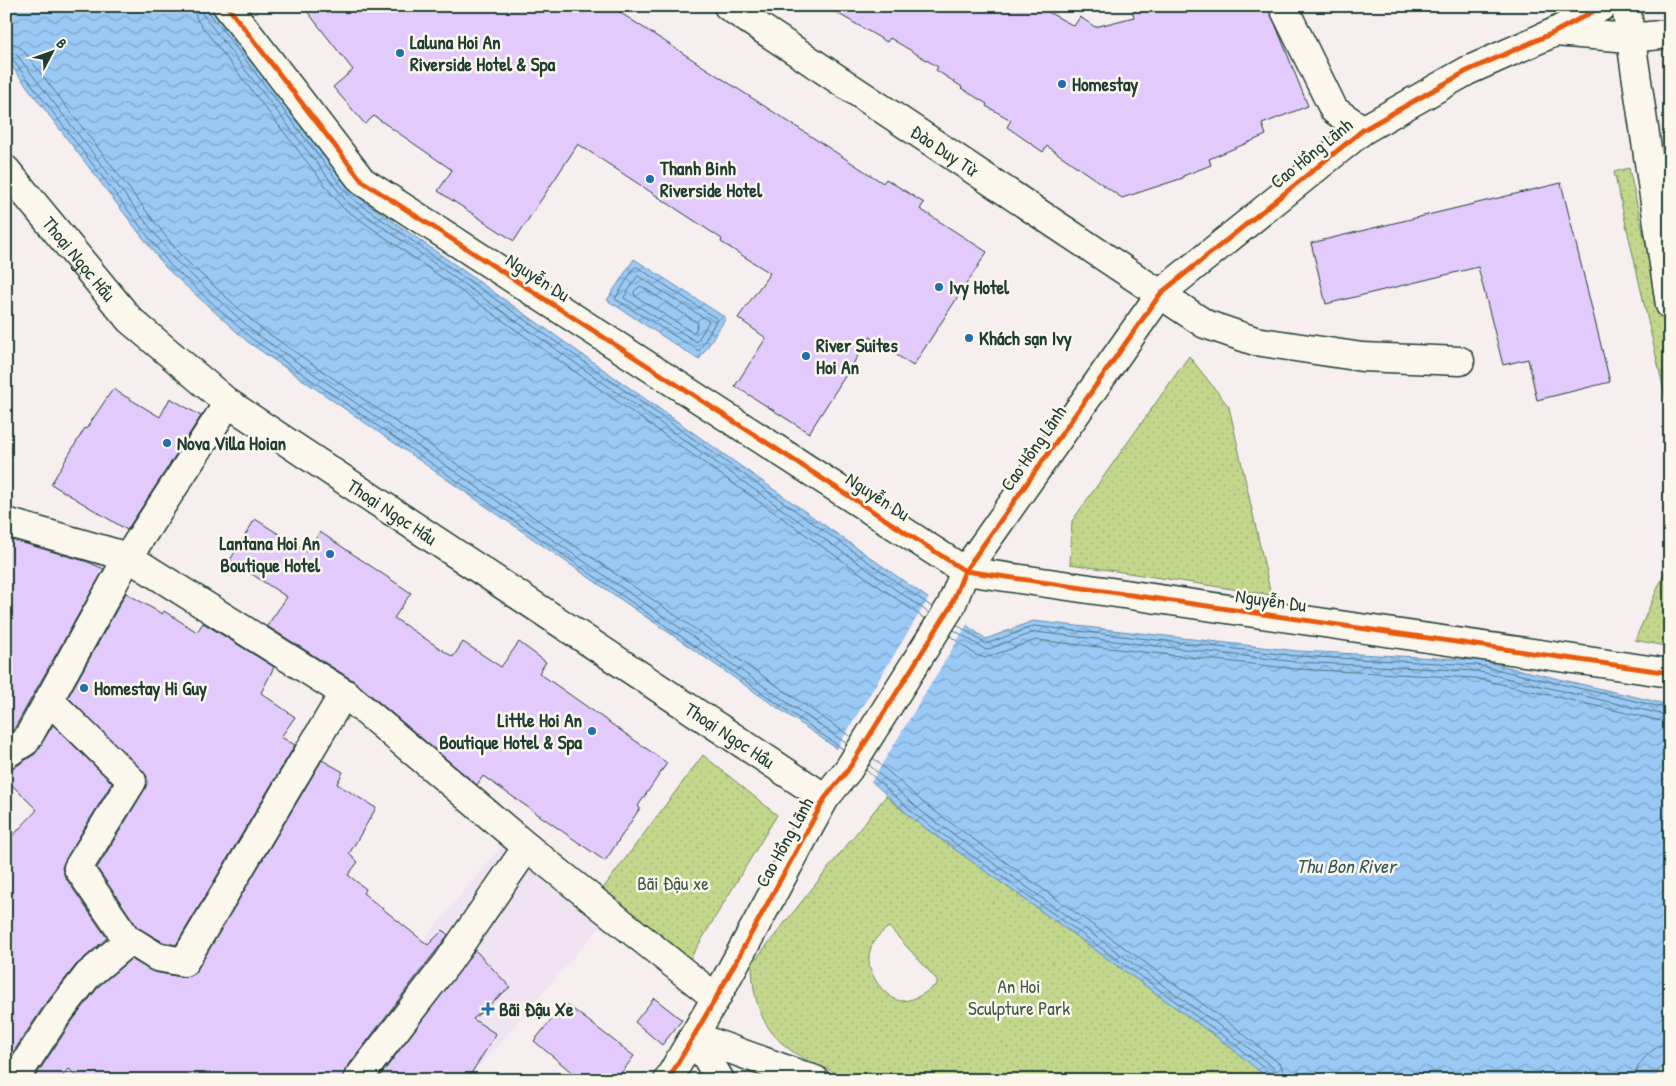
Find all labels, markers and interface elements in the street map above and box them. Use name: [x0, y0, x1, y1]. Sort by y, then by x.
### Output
north arrow: [28, 28, 78, 78]
place label: Laluna Hoi An Riverside Hotel & Spa: [410, 29, 556, 78]
text: B: [53, 34, 72, 52]
marker: Laluna Hoi An Riverside Hotel & Spa: [394, 47, 406, 59]
place label: Homestay: [1072, 71, 1138, 98]
marker: Homestay: [1056, 78, 1068, 90]
street label: Cao Hồng Lãnh: [1264, 112, 1358, 194]
street label: Đào Duy Từ: [906, 118, 984, 183]
place label: Thanh Binh Riverside Hotel: [659, 155, 763, 203]
marker: Thanh Binh Riverside Hotel: [644, 173, 656, 185]
street label: Thoại Ngọc Hầu: [37, 211, 122, 307]
street label: Nguyễn Du: [501, 247, 575, 308]
place label: Ivy Hotel: [949, 274, 1010, 301]
marker: Ivy Hotel: [933, 281, 945, 293]
place label: Khách sạn Ivy: [979, 325, 1072, 352]
place label: River Suites Hoi An: [816, 332, 898, 380]
marker: Khách sạn Ivy: [963, 332, 975, 344]
marker: River Suites Hoi An: [800, 350, 812, 362]
street label: Cao Hồng Lãnh: [994, 400, 1072, 496]
place label: Nova Villa Hoian: [177, 430, 286, 456]
marker: Nova Villa Hoian: [161, 437, 173, 449]
street label: Nguyễn Du: [841, 466, 915, 527]
street label: Thoại Ngọc Hầu: [342, 473, 443, 551]
place label: Lantana Hoi An Boutique Hotel: [219, 530, 321, 579]
marker: Lantana Hoi An Boutique Hotel: [324, 548, 336, 560]
street label: Nguyễn Du: [1234, 582, 1309, 618]
place label: Homestay Hi Guy: [94, 675, 207, 702]
marker: Homestay Hi Guy: [78, 682, 90, 694]
street label: Thoại Ngọc Hầu: [680, 696, 780, 775]
place label: Little Hoi An Boutique Hotel & Spa: [439, 707, 583, 756]
marker: Little Hoi An Boutique Hotel & Spa: [586, 725, 598, 737]
street label: Cao Hồng Lãnh: [749, 792, 819, 892]
water label: Thu Bon River: [1296, 852, 1398, 879]
park label: Bãi Đậu xe: [637, 870, 709, 896]
park label: An Hoi Sculpture Park: [968, 973, 1070, 1021]
place label: Bãi Đậu Xe: [499, 996, 574, 1022]
marker: Bãi Đậu Xe: [481, 1002, 495, 1016]

